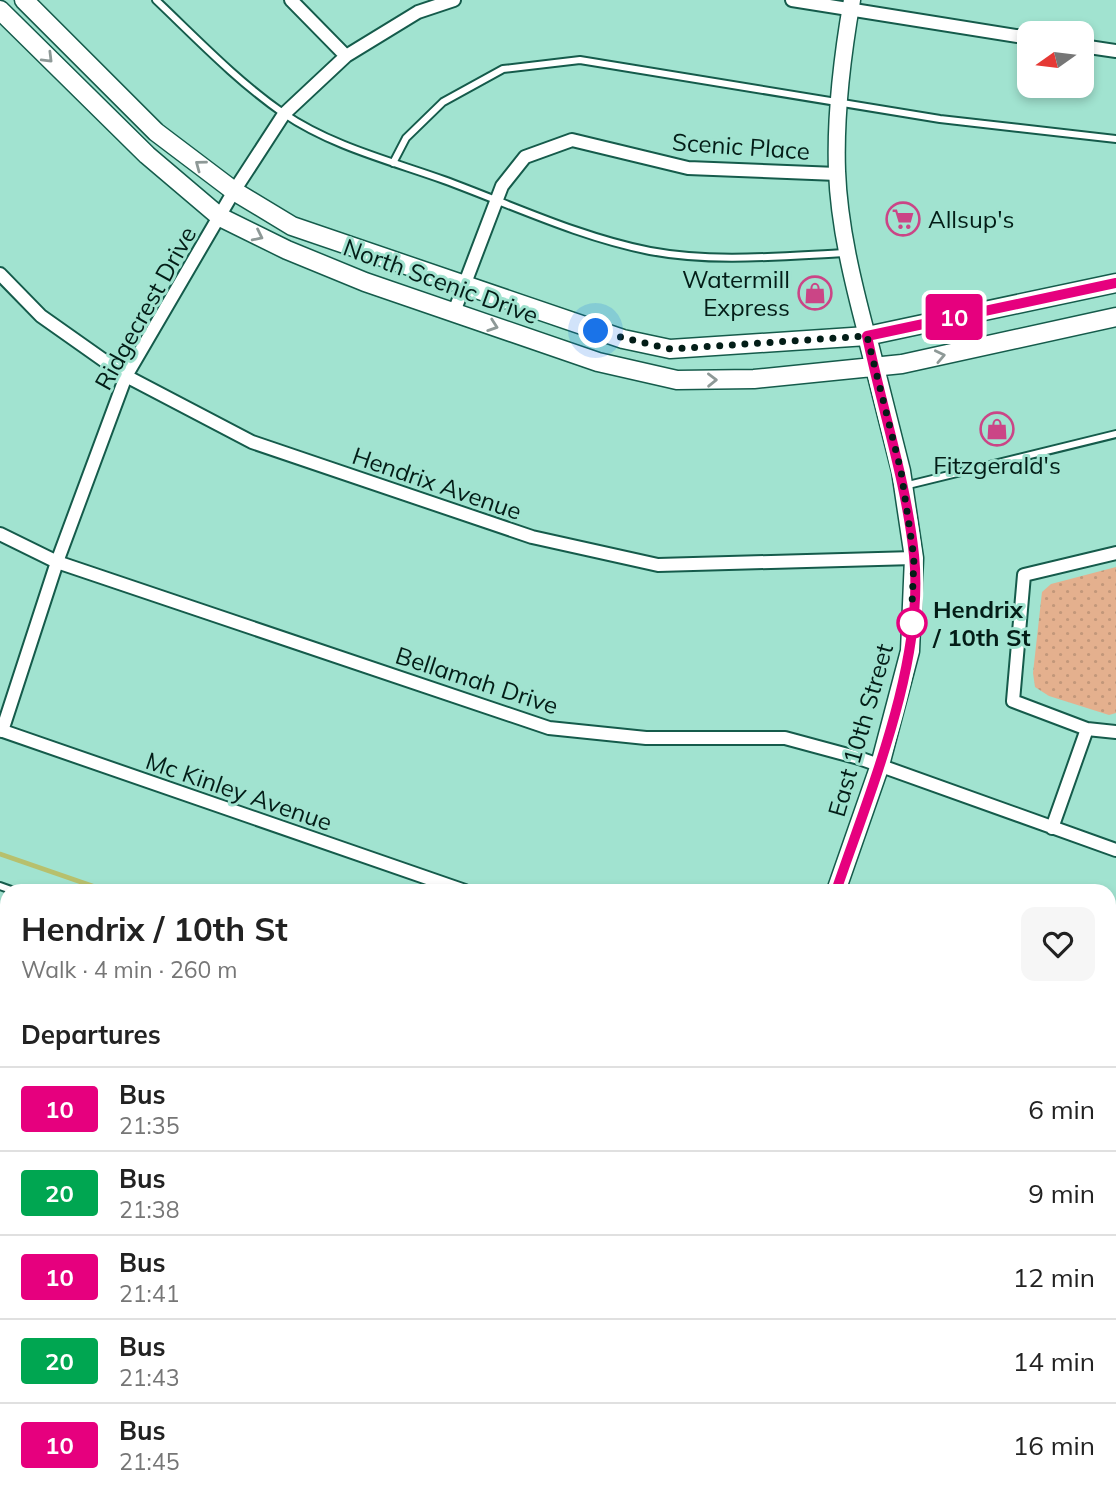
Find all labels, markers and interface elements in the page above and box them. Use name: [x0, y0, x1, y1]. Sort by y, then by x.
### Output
north arrow: [1017, 21, 1094, 98]
map controls: [1017, 21, 1094, 98]
one-way arrow: [40, 50, 53, 63]
street label: Scenic Place: [671, 126, 811, 166]
one-way arrow: [195, 161, 208, 174]
supermarket icon: Allsup's: [884, 200, 922, 238]
place label: Allsup's: [928, 204, 1014, 234]
street label: Ridgecrest Drive: [88, 221, 202, 395]
one-way arrow: [251, 227, 263, 241]
street label: North Scenic Drive: [339, 232, 543, 330]
place label: Watermill Express: [682, 264, 790, 322]
shop icon: Watermill Express: [796, 274, 834, 312]
line badge: 10: [922, 294, 986, 340]
text: 10: [940, 302, 968, 332]
your location: [578, 313, 613, 348]
one-way arrow: [487, 318, 499, 332]
one-way arrow: [934, 349, 946, 364]
one-way arrow: [708, 372, 718, 388]
shop icon: Fitzgerald's: [978, 410, 1016, 448]
street label: Hendrix Avenue: [348, 440, 526, 526]
place label: Fitzgerald's: [933, 450, 1061, 480]
place label: Hendrix / 10th St: [932, 594, 1031, 652]
marker: Hendrix / 10th St: [897, 608, 927, 638]
street label: Bellamah Drive: [392, 640, 562, 720]
street label: East 10th Street: [821, 640, 899, 820]
street label: Mc Kinley Avenue: [142, 745, 336, 837]
button: heart: [1021, 907, 1095, 981]
text: Hendrix / 10th St: [21, 908, 288, 949]
text: Walk · 4 min · 260 m: [21, 955, 238, 984]
text: Departures: [21, 1018, 161, 1051]
text: Bus: [119, 1078, 165, 1111]
text: 6 min: [1028, 1093, 1095, 1126]
text: 10: [45, 1094, 74, 1124]
text: 21:35: [119, 1111, 179, 1140]
text: Bus: [119, 1162, 165, 1195]
text: 9 min: [1028, 1177, 1095, 1210]
text: 20: [45, 1178, 74, 1208]
text: 21:38: [119, 1195, 179, 1224]
text: Bus: [119, 1246, 165, 1279]
text: 12 min: [1013, 1261, 1095, 1294]
text: 10: [45, 1262, 74, 1292]
text: 21:41: [119, 1279, 179, 1308]
text: Bus: [119, 1330, 165, 1363]
text: 14 min: [1013, 1345, 1095, 1378]
text: 20: [45, 1346, 74, 1376]
text: 21:43: [119, 1363, 179, 1392]
text: Bus: [119, 1414, 165, 1447]
text: 16 min: [1013, 1429, 1095, 1462]
text: 10: [45, 1430, 74, 1460]
text: 21:45: [119, 1447, 179, 1476]

